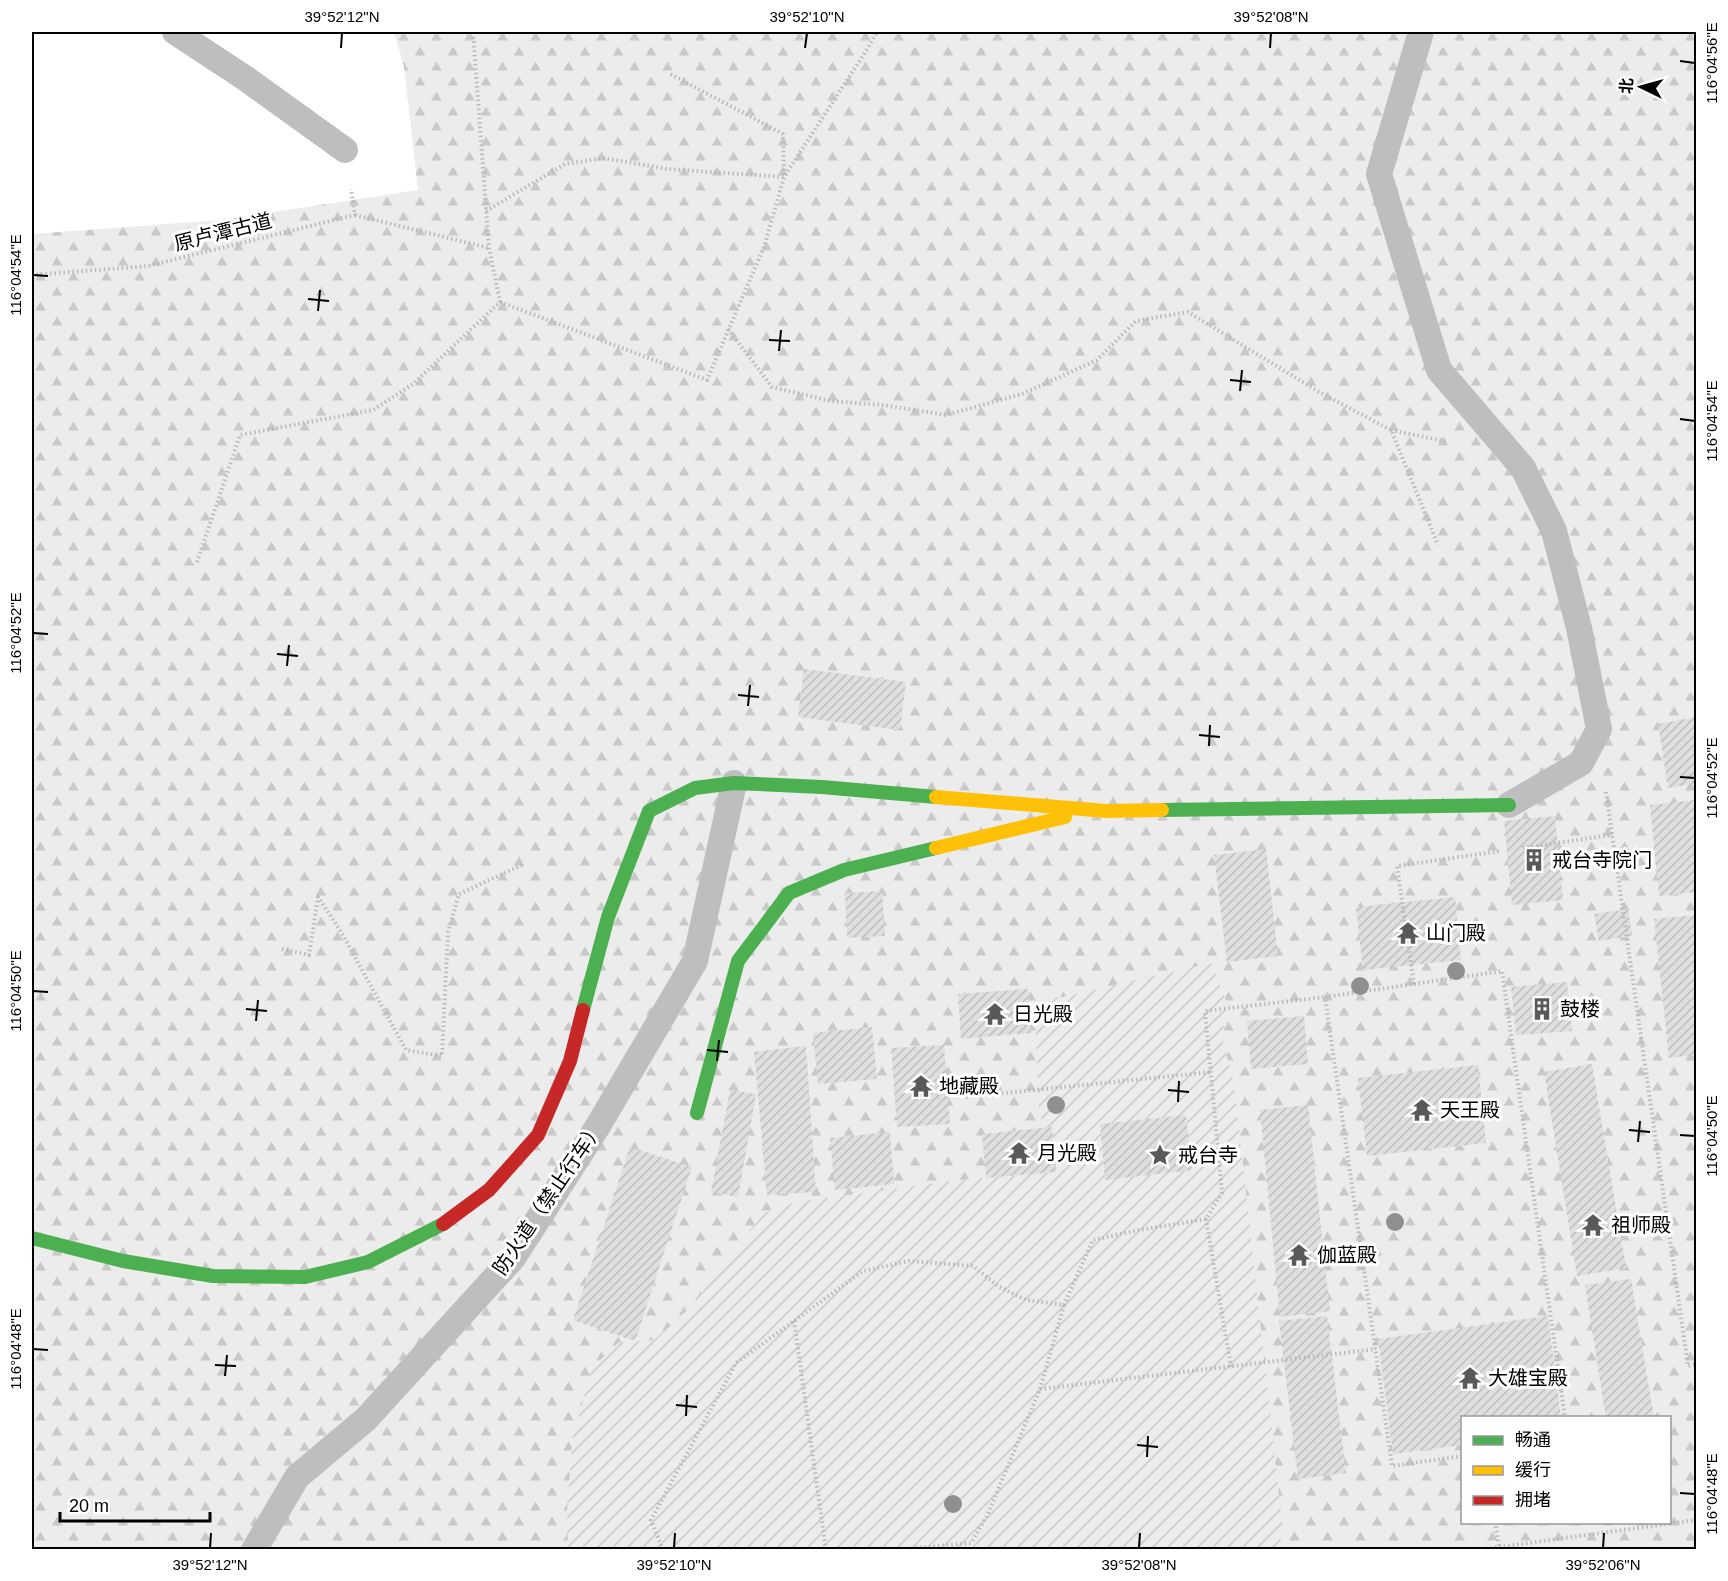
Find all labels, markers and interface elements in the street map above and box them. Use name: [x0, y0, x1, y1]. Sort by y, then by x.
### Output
text: 39°52'12"N: [304, 8, 380, 25]
text: 39°52'10"N: [769, 8, 845, 25]
text: 39°52'08"N: [1233, 8, 1309, 25]
text: 116°04'56"E: [1703, 22, 1720, 104]
north arrow: [1611, 57, 1671, 117]
text: 北: [1617, 77, 1636, 94]
street label: 原卢潭古道: [172, 209, 274, 255]
text: 116°04'54"E: [7, 234, 24, 316]
text: 116°04'54"E: [1703, 380, 1720, 462]
text: 116°04'52"E: [7, 592, 24, 674]
text: 116°04'52"E: [1703, 737, 1720, 819]
building icon: 戒台寺院门: [1521, 847, 1547, 873]
place label: 戒台寺院门: [1552, 849, 1652, 871]
temple icon: 山门殿: [1395, 920, 1421, 946]
place label: 山门殿: [1426, 922, 1486, 944]
text: 116°04'50"E: [7, 950, 24, 1032]
building icon: 鼓楼: [1529, 996, 1555, 1022]
place label: 鼓楼: [1560, 998, 1600, 1020]
temple icon: 日光殿: [982, 1001, 1008, 1027]
place label: 日光殿: [1013, 1003, 1073, 1025]
temple icon: 地藏殿: [908, 1073, 934, 1099]
place label: 地藏殿: [939, 1075, 999, 1097]
text: 116°04'50"E: [1703, 1095, 1720, 1177]
temple icon: 天王殿: [1409, 1097, 1435, 1123]
place label: 天王殿: [1440, 1099, 1500, 1121]
street label: 防火道（禁止行车）: [489, 1117, 607, 1279]
temple icon: 月光殿: [1006, 1140, 1032, 1166]
place label: 月光殿: [1037, 1142, 1097, 1164]
place icon: 戒台寺: [1147, 1142, 1173, 1168]
place label: 戒台寺: [1178, 1144, 1238, 1166]
temple icon: 祖师殿: [1580, 1212, 1606, 1238]
place label: 祖师殿: [1611, 1214, 1671, 1236]
temple icon: 伽蓝殿: [1286, 1242, 1312, 1268]
place label: 伽蓝殿: [1317, 1244, 1377, 1266]
text: 116°04'48"E: [7, 1308, 24, 1390]
temple icon: 大雄宝殿: [1457, 1365, 1483, 1391]
place label: 大雄宝殿: [1488, 1367, 1568, 1389]
legend: [1461, 1416, 1671, 1524]
text: 畅通: [1515, 1430, 1551, 1450]
text: 116°04'48"E: [1703, 1453, 1720, 1535]
text: 缓行: [1515, 1460, 1551, 1480]
scale bar: [60, 1485, 210, 1523]
text: 拥堵: [1515, 1490, 1551, 1510]
text: 20 m: [69, 1496, 109, 1516]
text: 39°52'12"N: [172, 1556, 248, 1573]
text: 39°52'10"N: [636, 1556, 712, 1573]
text: 39°52'08"N: [1101, 1556, 1177, 1573]
text: 39°52'06"N: [1565, 1556, 1641, 1573]

